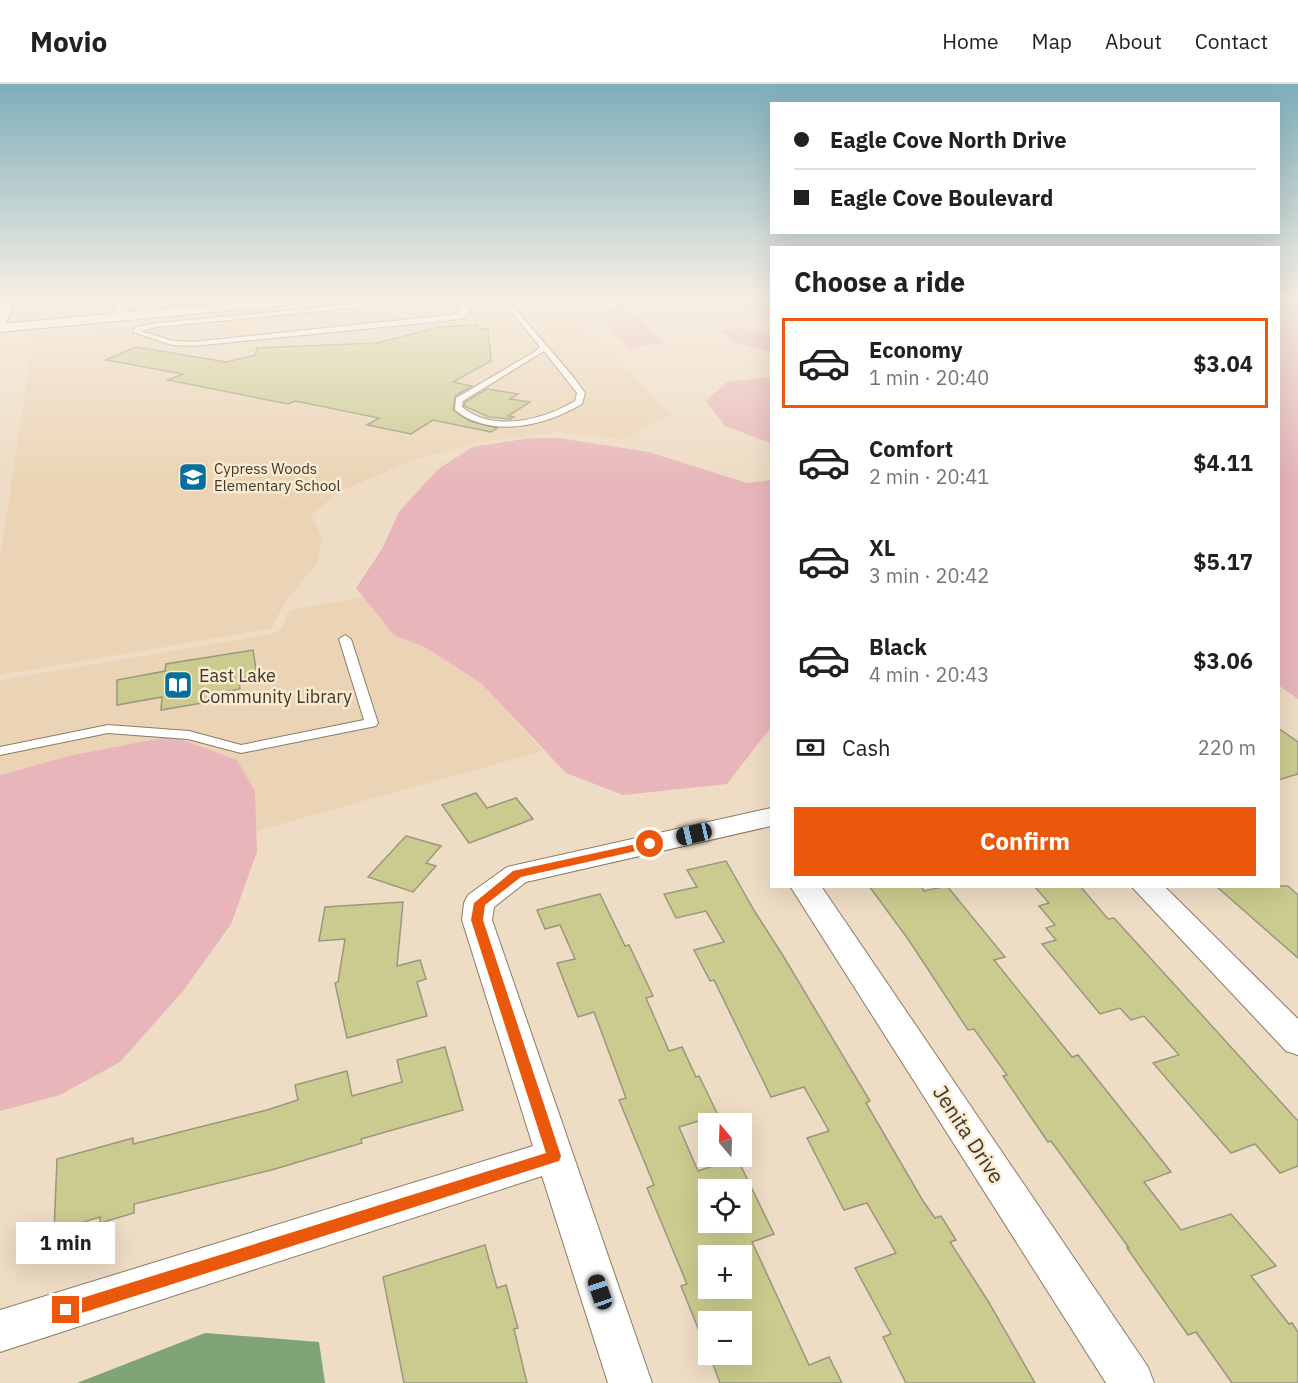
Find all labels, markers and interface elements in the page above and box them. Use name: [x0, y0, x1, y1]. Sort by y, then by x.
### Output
text: Movio: [30, 23, 107, 60]
text: Home: [942, 27, 999, 55]
text: Map: [1032, 27, 1072, 55]
text: About: [1105, 27, 1162, 55]
text: Contact: [1195, 27, 1268, 55]
text: Eagle Cove North Drive: [830, 125, 1067, 154]
text: Eagle Cove Boulevard: [830, 183, 1053, 212]
text: Choose a ride: [794, 264, 965, 299]
text: Economy: [869, 335, 963, 364]
icon: car: [797, 336, 851, 390]
text: $3.04: [1193, 349, 1253, 378]
text: 1 min · 20:40: [869, 364, 989, 391]
text: Comfort: [869, 434, 953, 463]
icon: car: [797, 435, 851, 489]
text: $4.11: [1193, 448, 1253, 477]
place label: Cypress Woods Elementary School: [214, 459, 341, 495]
school or university icon: Cypress Woods Elementary School: [177, 461, 209, 493]
text: 2 min · 20:41: [869, 463, 989, 490]
text: XL: [869, 533, 895, 562]
icon: car: [797, 534, 851, 588]
text: $5.17: [1193, 547, 1253, 576]
text: 3 min · 20:42: [869, 562, 989, 589]
text: Black: [869, 632, 927, 661]
icon: car: [797, 633, 851, 687]
text: $3.06: [1193, 646, 1253, 675]
text: 4 min · 20:43: [869, 661, 989, 688]
place label: East Lake Community Library: [199, 664, 352, 708]
library icon: East Lake Community Library: [162, 669, 194, 701]
icon: cash: [794, 731, 827, 764]
text: Cash: [842, 733, 891, 762]
text: 220 m: [1198, 734, 1256, 761]
button: Confirm: [794, 807, 1256, 876]
car: [674, 821, 714, 847]
route start: [636, 830, 663, 857]
street label: Jenita Drive: [927, 1080, 1011, 1188]
north arrow: [698, 1113, 752, 1167]
map controls: [698, 1113, 752, 1365]
button: locate: [698, 1179, 752, 1233]
callout: 1 min: [16, 1223, 116, 1265]
text: 1 min: [39, 1229, 92, 1256]
button: +: [698, 1245, 752, 1299]
car: [586, 1272, 614, 1312]
route end: [52, 1296, 79, 1323]
button: −: [698, 1311, 752, 1365]

